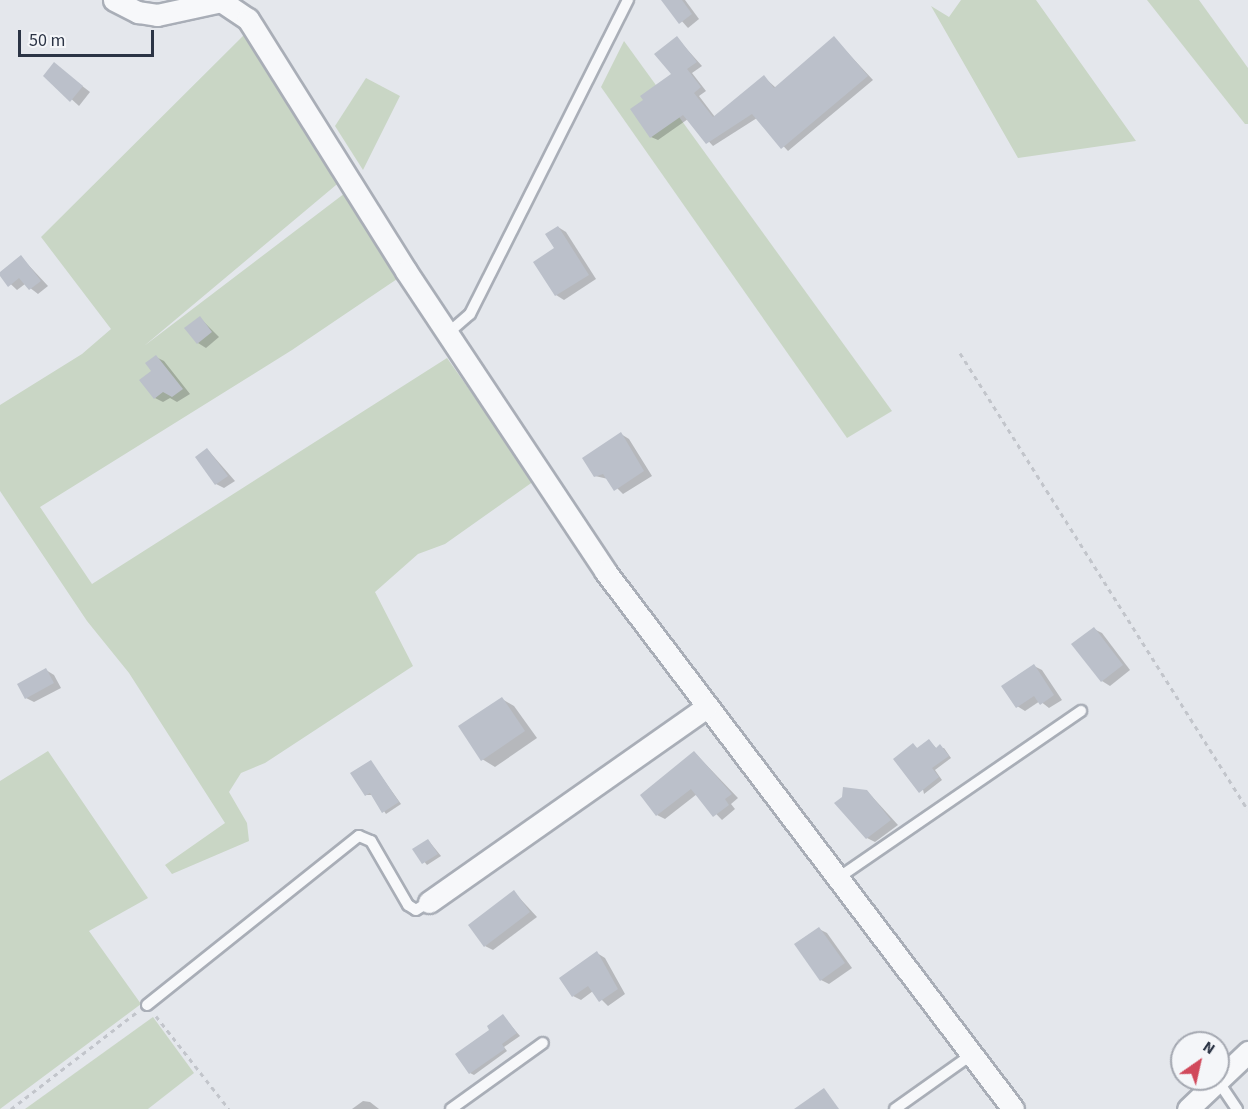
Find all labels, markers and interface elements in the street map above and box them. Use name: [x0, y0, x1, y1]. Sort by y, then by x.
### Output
scale bar: [21, 18, 158, 56]
text: 50 m: [29, 28, 65, 53]
north arrow: [1170, 1031, 1230, 1091]
text: N: [1198, 1036, 1220, 1060]

